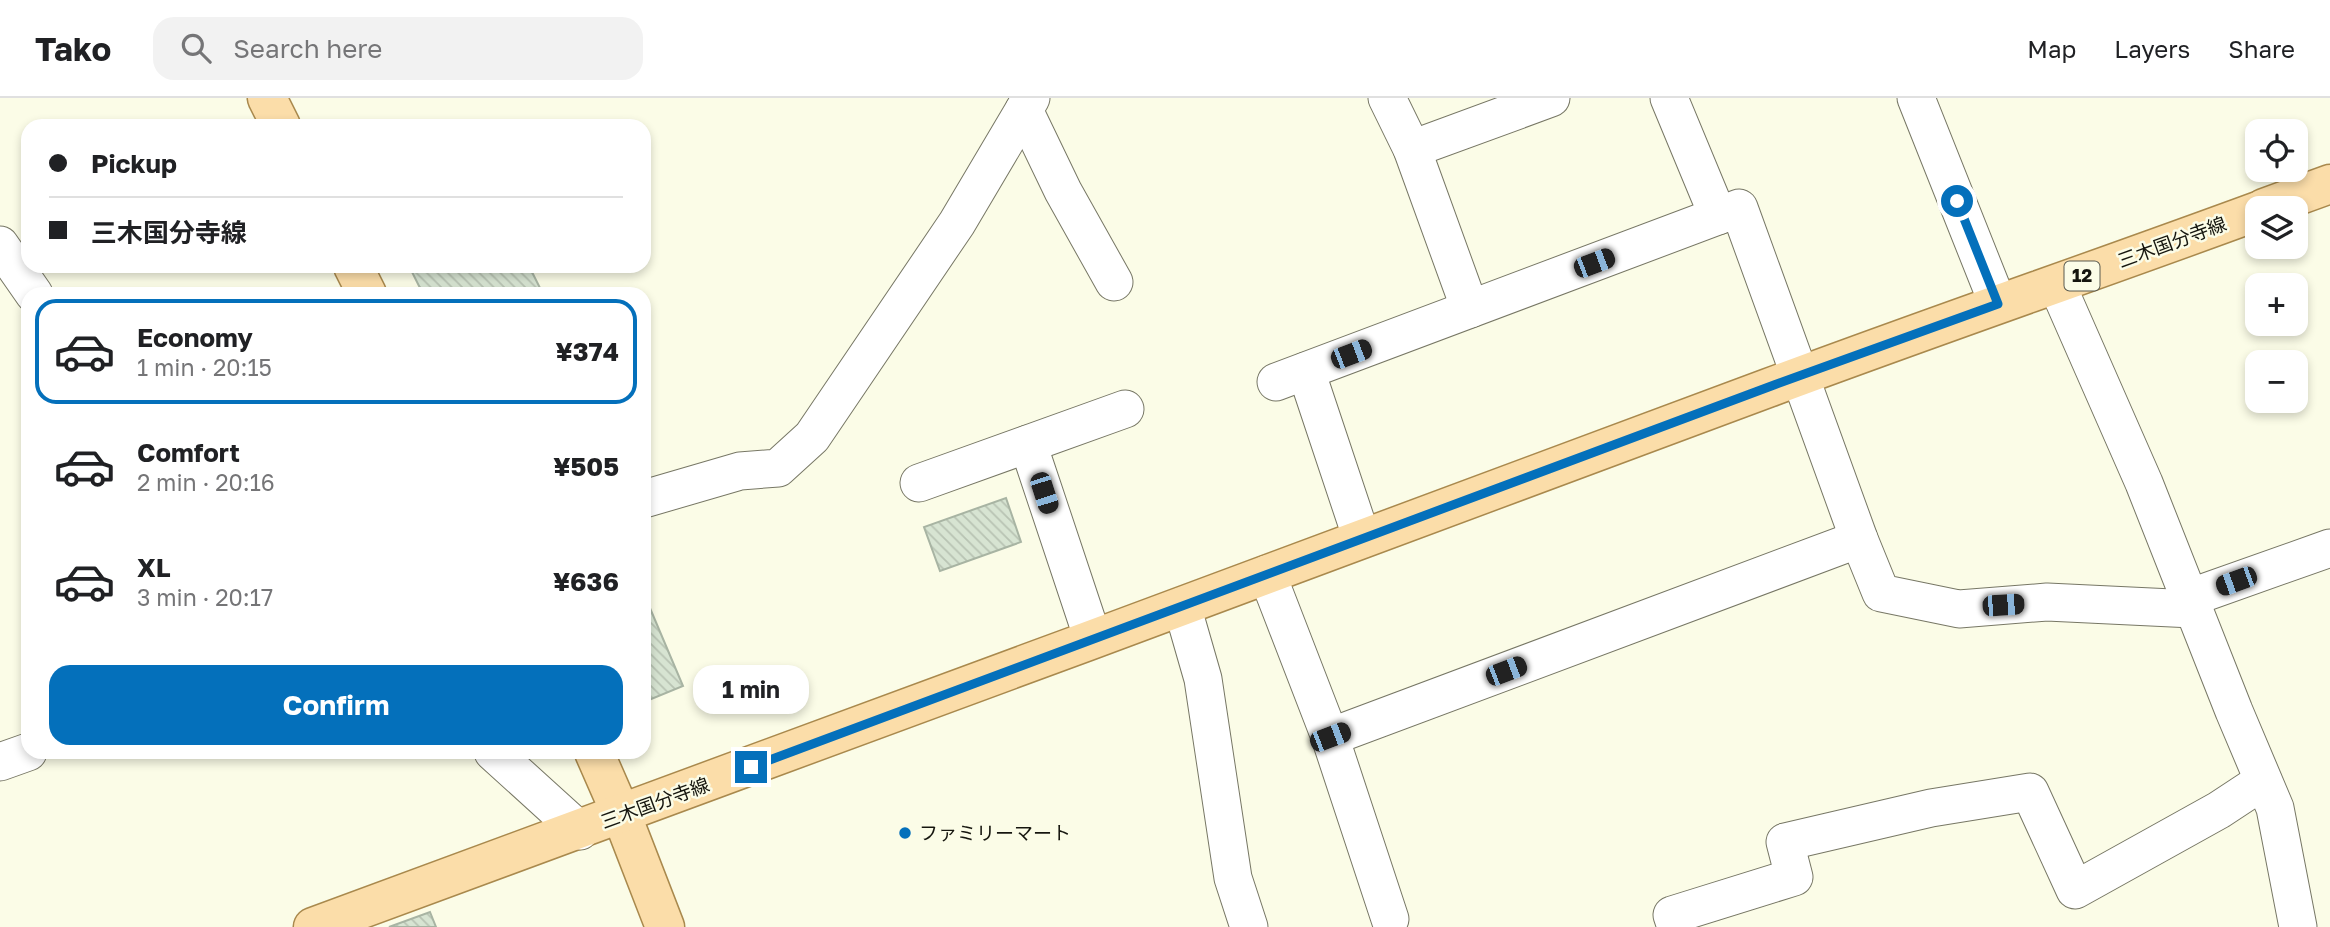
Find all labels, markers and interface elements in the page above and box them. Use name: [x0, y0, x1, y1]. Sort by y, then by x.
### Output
search box: [153, 17, 643, 80]
text: Tako: [35, 29, 111, 68]
icon: search: [177, 29, 215, 67]
text: Search here: [233, 33, 382, 64]
text: Map: [2027, 34, 2076, 63]
text: Layers: [2114, 34, 2190, 63]
text: Share: [2228, 34, 2295, 63]
map controls: [2245, 119, 2308, 413]
button: locate: [2245, 119, 2308, 182]
text: Pickup: [91, 148, 177, 179]
route start: [1941, 185, 1973, 217]
button: layers: [2245, 196, 2308, 259]
street label: 三木国分寺線: [2114, 211, 2229, 272]
text: 三木国分寺線: [91, 217, 247, 248]
car: [1571, 246, 1618, 280]
road number: 12: [2064, 261, 2100, 290]
button: +: [2245, 273, 2308, 336]
icon: car: [53, 320, 116, 383]
text: Economy: [137, 322, 253, 353]
text: ¥374: [556, 336, 619, 367]
car: [1328, 337, 1375, 371]
button: −: [2245, 350, 2308, 413]
text: 1 min · 20:15: [137, 353, 272, 381]
icon: car: [53, 435, 116, 498]
text: Comfort: [137, 437, 240, 468]
text: ¥505: [553, 451, 619, 482]
text: 2 min · 20:16: [137, 468, 275, 496]
car: [1028, 470, 1061, 516]
icon: car: [53, 550, 116, 613]
text: XL: [137, 552, 171, 583]
car: [2213, 564, 2260, 598]
text: ¥636: [553, 566, 619, 597]
text: 3 min · 20:17: [137, 583, 273, 611]
car: [1982, 593, 2025, 617]
car: [1483, 654, 1530, 688]
button: Confirm: [49, 665, 623, 745]
callout: 1 min: [693, 666, 809, 714]
text: 1 min: [722, 675, 780, 703]
car: [1307, 720, 1354, 754]
route end: [735, 751, 767, 783]
street label: 三木国分寺線: [597, 772, 712, 833]
place label: ファミリーマート: [919, 821, 1071, 844]
marker: ファミリーマート: [897, 825, 913, 841]

